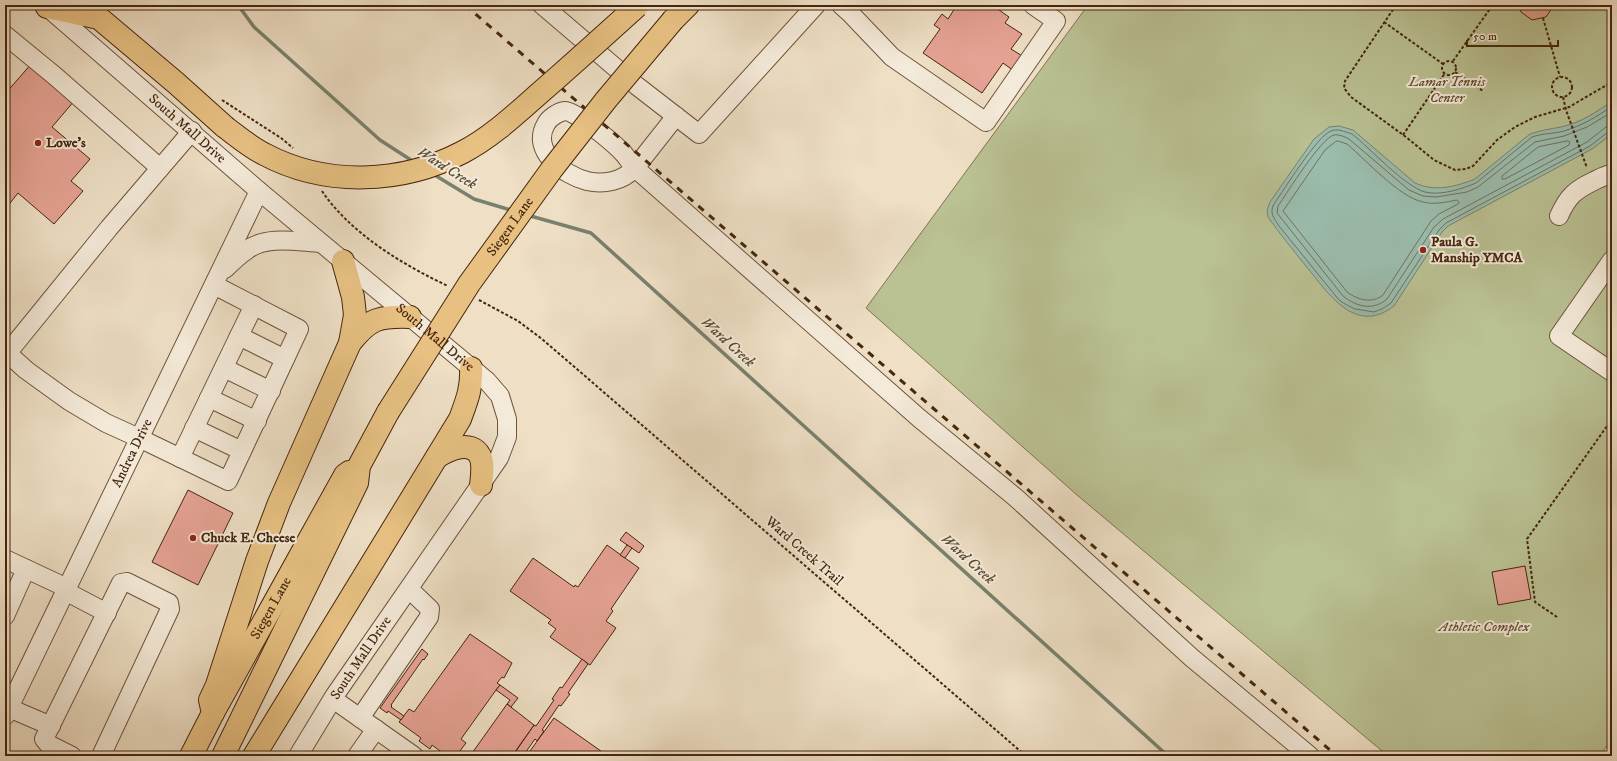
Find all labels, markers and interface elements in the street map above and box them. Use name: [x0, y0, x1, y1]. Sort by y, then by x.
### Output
scale bar: [1467, 22, 1558, 48]
text: 50 m: [1473, 29, 1497, 44]
park label: Lamar Tennis Center: [1408, 73, 1486, 107]
street label: South Mall Drive: [145, 90, 230, 167]
place label: Lowe's: [46, 134, 86, 152]
marker: Lowe's: [33, 138, 43, 148]
water label: Ward Creek: [414, 142, 481, 194]
street label: Siegen Lane: [483, 193, 538, 260]
place label: Paula G. Manship YMCA: [1431, 233, 1524, 267]
marker: Paula G. Manship YMCA: [1418, 245, 1428, 255]
street label: South Mall Drive: [392, 300, 478, 376]
water label: Ward Creek: [697, 313, 760, 372]
street label: Andrea Drive: [108, 416, 157, 491]
street label: Ward Creek Trail: [761, 512, 847, 590]
place label: Chuck E. Cheese: [201, 529, 295, 547]
water label: Ward Creek: [937, 530, 1000, 589]
marker: Chuck E. Cheese: [188, 533, 198, 543]
street label: Siegen Lane: [246, 574, 296, 643]
street label: South Mall Drive: [326, 613, 396, 703]
park label: Athletic Complex: [1437, 618, 1531, 636]

